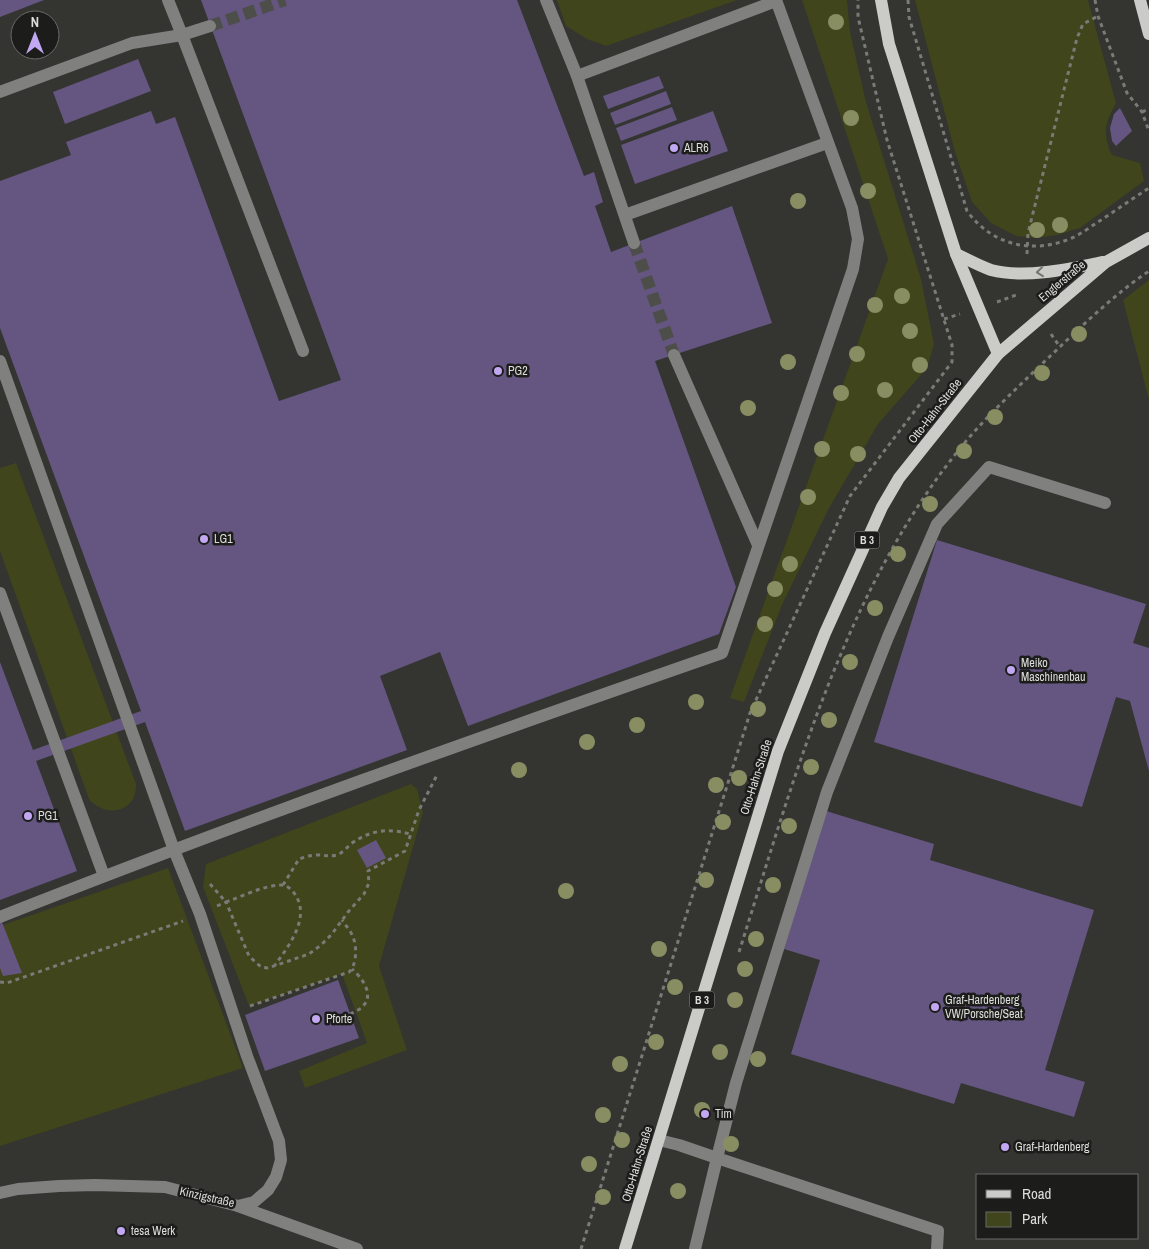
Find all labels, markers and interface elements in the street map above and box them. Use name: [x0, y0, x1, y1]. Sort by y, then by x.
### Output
north arrow: [10, 10, 60, 60]
text: N: [31, 13, 39, 31]
place label: ALR6: [683, 140, 709, 156]
marker: ALR6: [668, 142, 680, 154]
street label: Englerstraße: [1035, 257, 1089, 305]
one-way arrow: [1036, 266, 1044, 277]
place label: PG2: [508, 363, 528, 379]
marker: PG2: [492, 365, 504, 377]
street label: Otto-Hahn-Straße: [905, 375, 965, 447]
place label: LG1: [214, 531, 233, 547]
road number: B 3: [854, 532, 880, 548]
marker: LG1: [198, 533, 210, 545]
place label: Meiko Maschinenbau: [1021, 655, 1086, 685]
marker: Meiko Maschinenbau: [1005, 664, 1017, 676]
street label: Otto-Hahn-Straße: [736, 737, 776, 817]
place label: PG1: [38, 808, 58, 824]
marker: PG1: [22, 810, 34, 822]
road number: B 3: [690, 992, 714, 1008]
place label: Graf-Hardenberg VW/Porsche/Seat: [945, 992, 1023, 1022]
marker: Graf-Hardenberg VW/Porsche/Seat: [929, 1001, 941, 1013]
place label: Pforte: [326, 1011, 352, 1027]
marker: Pforte: [310, 1013, 322, 1025]
place label: Tim: [715, 1106, 732, 1122]
marker: Tim: [699, 1108, 711, 1120]
street label: Otto-Hahn-Straße: [618, 1124, 656, 1204]
place label: Graf-Hardenberg: [1015, 1139, 1090, 1155]
marker: Graf-Hardenberg: [999, 1141, 1011, 1153]
legend: [976, 1174, 1139, 1239]
street label: Kinzigstraße: [178, 1183, 236, 1211]
text: Road: [1022, 1183, 1051, 1204]
text: Park: [1022, 1208, 1048, 1229]
place label: tesa Werk: [131, 1223, 175, 1239]
marker: tesa Werk: [115, 1225, 127, 1237]

